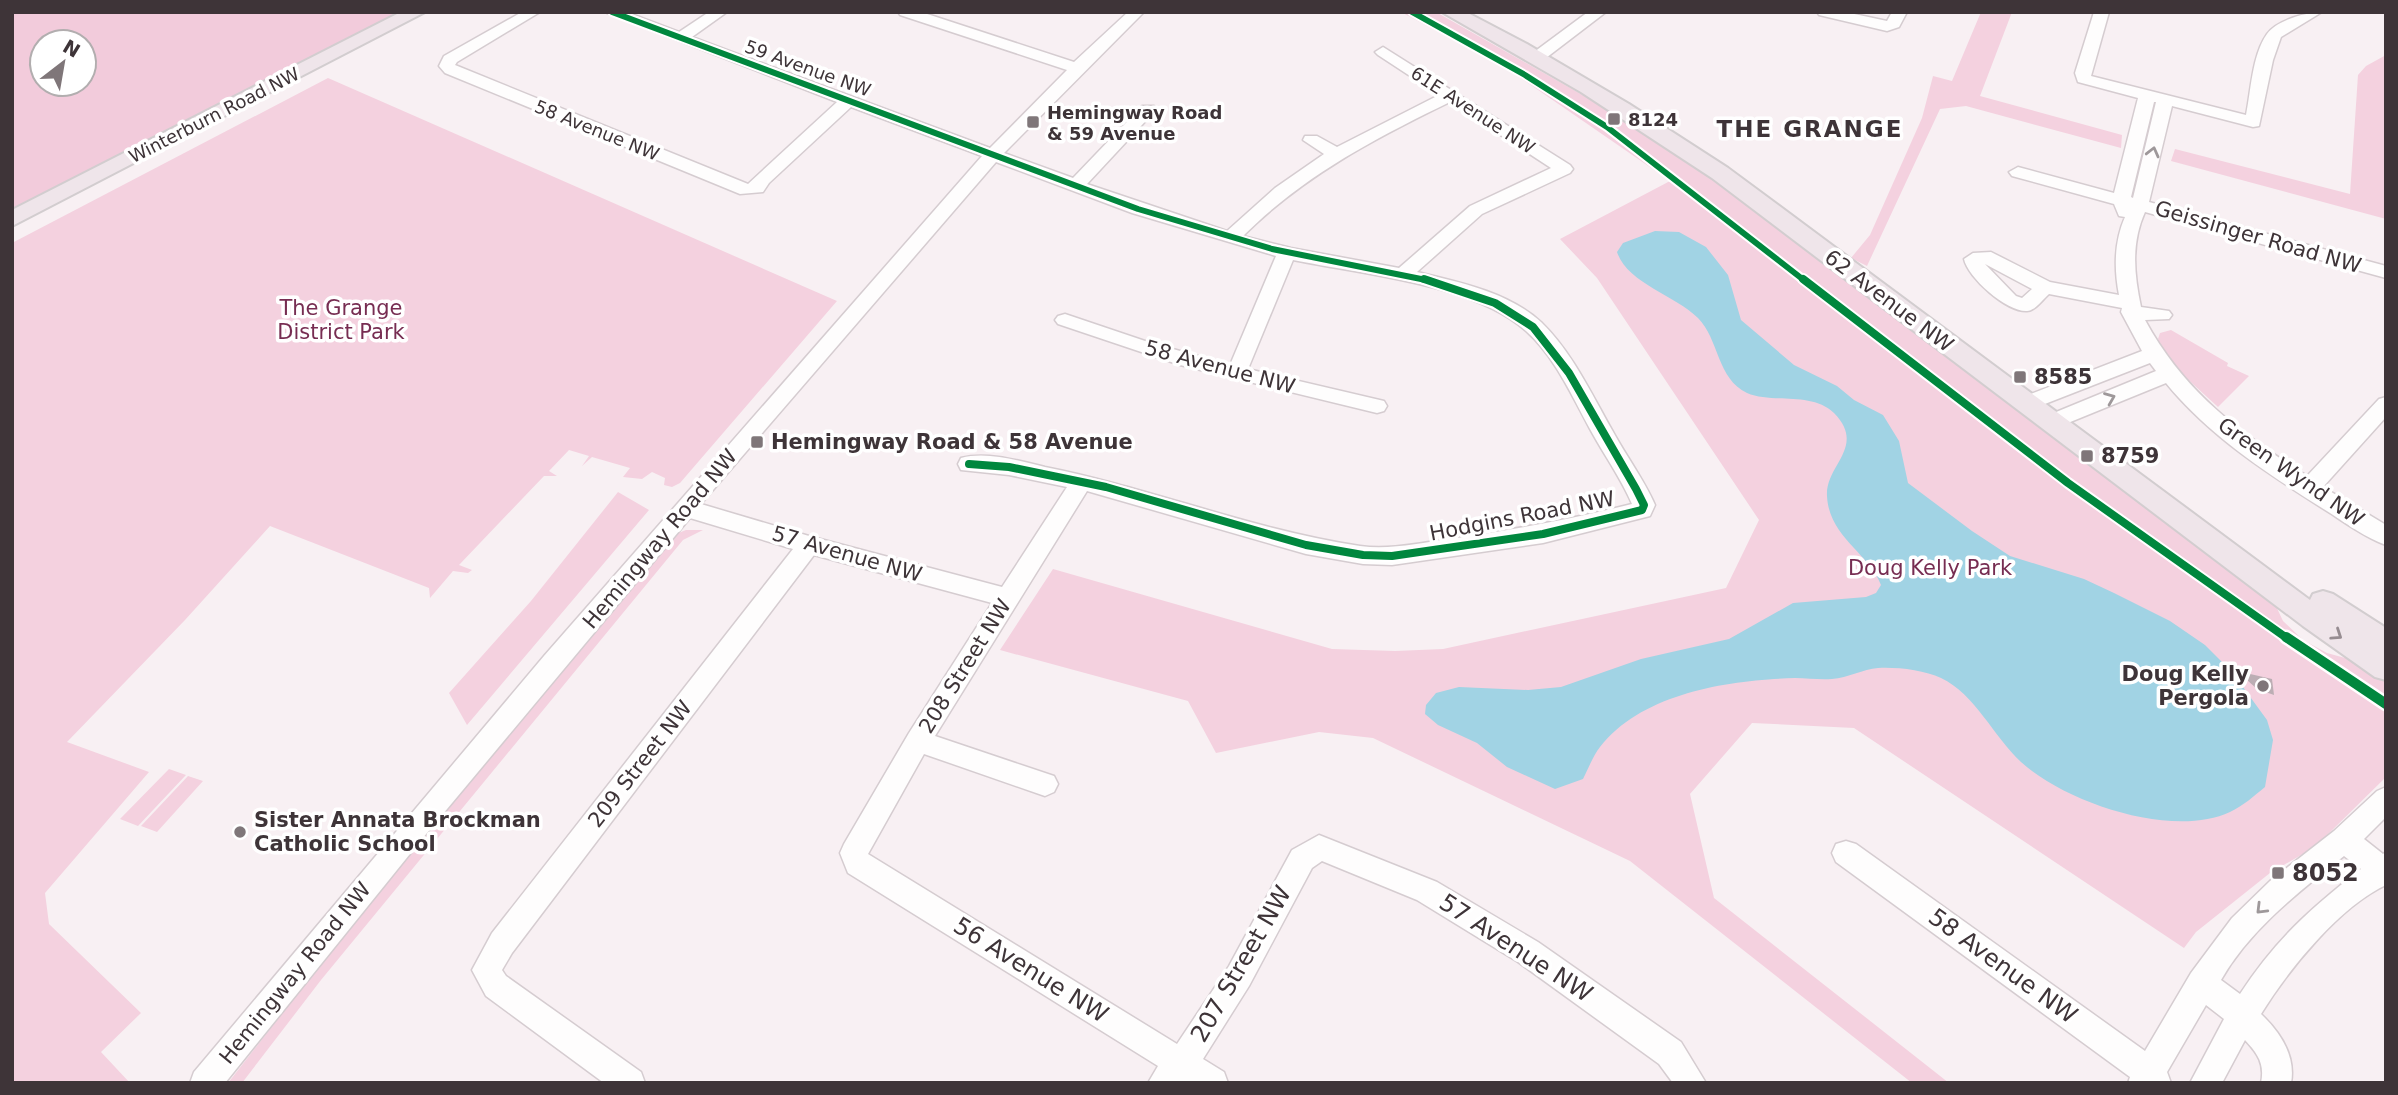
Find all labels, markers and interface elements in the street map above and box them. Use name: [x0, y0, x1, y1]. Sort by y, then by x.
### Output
north arrow: [28, 28, 98, 98]
text: N: [59, 35, 84, 62]
street label: 59 Avenue NW: [742, 35, 874, 101]
street label: 61E Avenue NW: [1407, 62, 1539, 158]
street label: Winterburn Road NW: [125, 63, 303, 167]
street label: 58 Avenue NW: [532, 95, 663, 165]
place label: Hemingway Road & 59 Avenue: [1047, 102, 1222, 144]
place label: 8124: [1628, 109, 1678, 130]
marker: 8124: [1606, 111, 1622, 127]
marker: Hemingway Road & 59 Avenue: [1025, 114, 1041, 130]
district label: THE GRANGE: [1717, 116, 1903, 142]
one-way arrow: [2145, 146, 2159, 158]
street label: Geissinger Road NW: [2152, 196, 2364, 278]
street label: 62 Avenue NW: [1820, 245, 1958, 357]
park label: The Grange District Park: [277, 296, 406, 344]
street label: 58 Avenue NW: [1142, 335, 1298, 399]
place label: 8585: [2034, 365, 2092, 389]
marker: 8585: [2012, 369, 2028, 385]
one-way arrow: [2103, 393, 2115, 407]
street label: Green Wynd NW: [2213, 413, 2369, 532]
place label: Hemingway Road & 58 Avenue: [771, 430, 1133, 454]
marker: Hemingway Road & 58 Avenue: [749, 434, 765, 450]
street label: Hemingway Road NW: [578, 444, 742, 634]
place label: 8759: [2101, 444, 2159, 468]
marker: 8759: [2079, 448, 2095, 464]
street label: Hodgins Road NW: [1427, 486, 1617, 546]
street label: 57 Avenue NW: [769, 521, 925, 587]
park label: Doug Kelly Park: [1848, 556, 2013, 580]
street label: 208 Street NW: [914, 594, 1016, 738]
one-way arrow: [2329, 627, 2342, 639]
place label: Doug Kelly Pergola: [2122, 662, 2249, 710]
marker: Doug Kelly Pergola: [2255, 678, 2271, 694]
street label: 209 Street NW: [583, 696, 697, 832]
place label: Sister Annata Brockman Catholic School: [254, 808, 541, 856]
marker: Sister Annata Brockman Catholic School: [232, 824, 248, 840]
place label: 8052: [2292, 859, 2359, 887]
marker: 8052: [2270, 865, 2286, 881]
street label: Hemingway Road NW: [214, 877, 376, 1069]
street label: 207 Street NW: [1185, 881, 1297, 1047]
street label: 57 Avenue NW: [1434, 888, 1598, 1008]
one-way arrow: [2257, 901, 2270, 914]
street label: 58 Avenue NW: [1923, 903, 2083, 1029]
street label: 56 Avenue NW: [949, 911, 1113, 1029]

